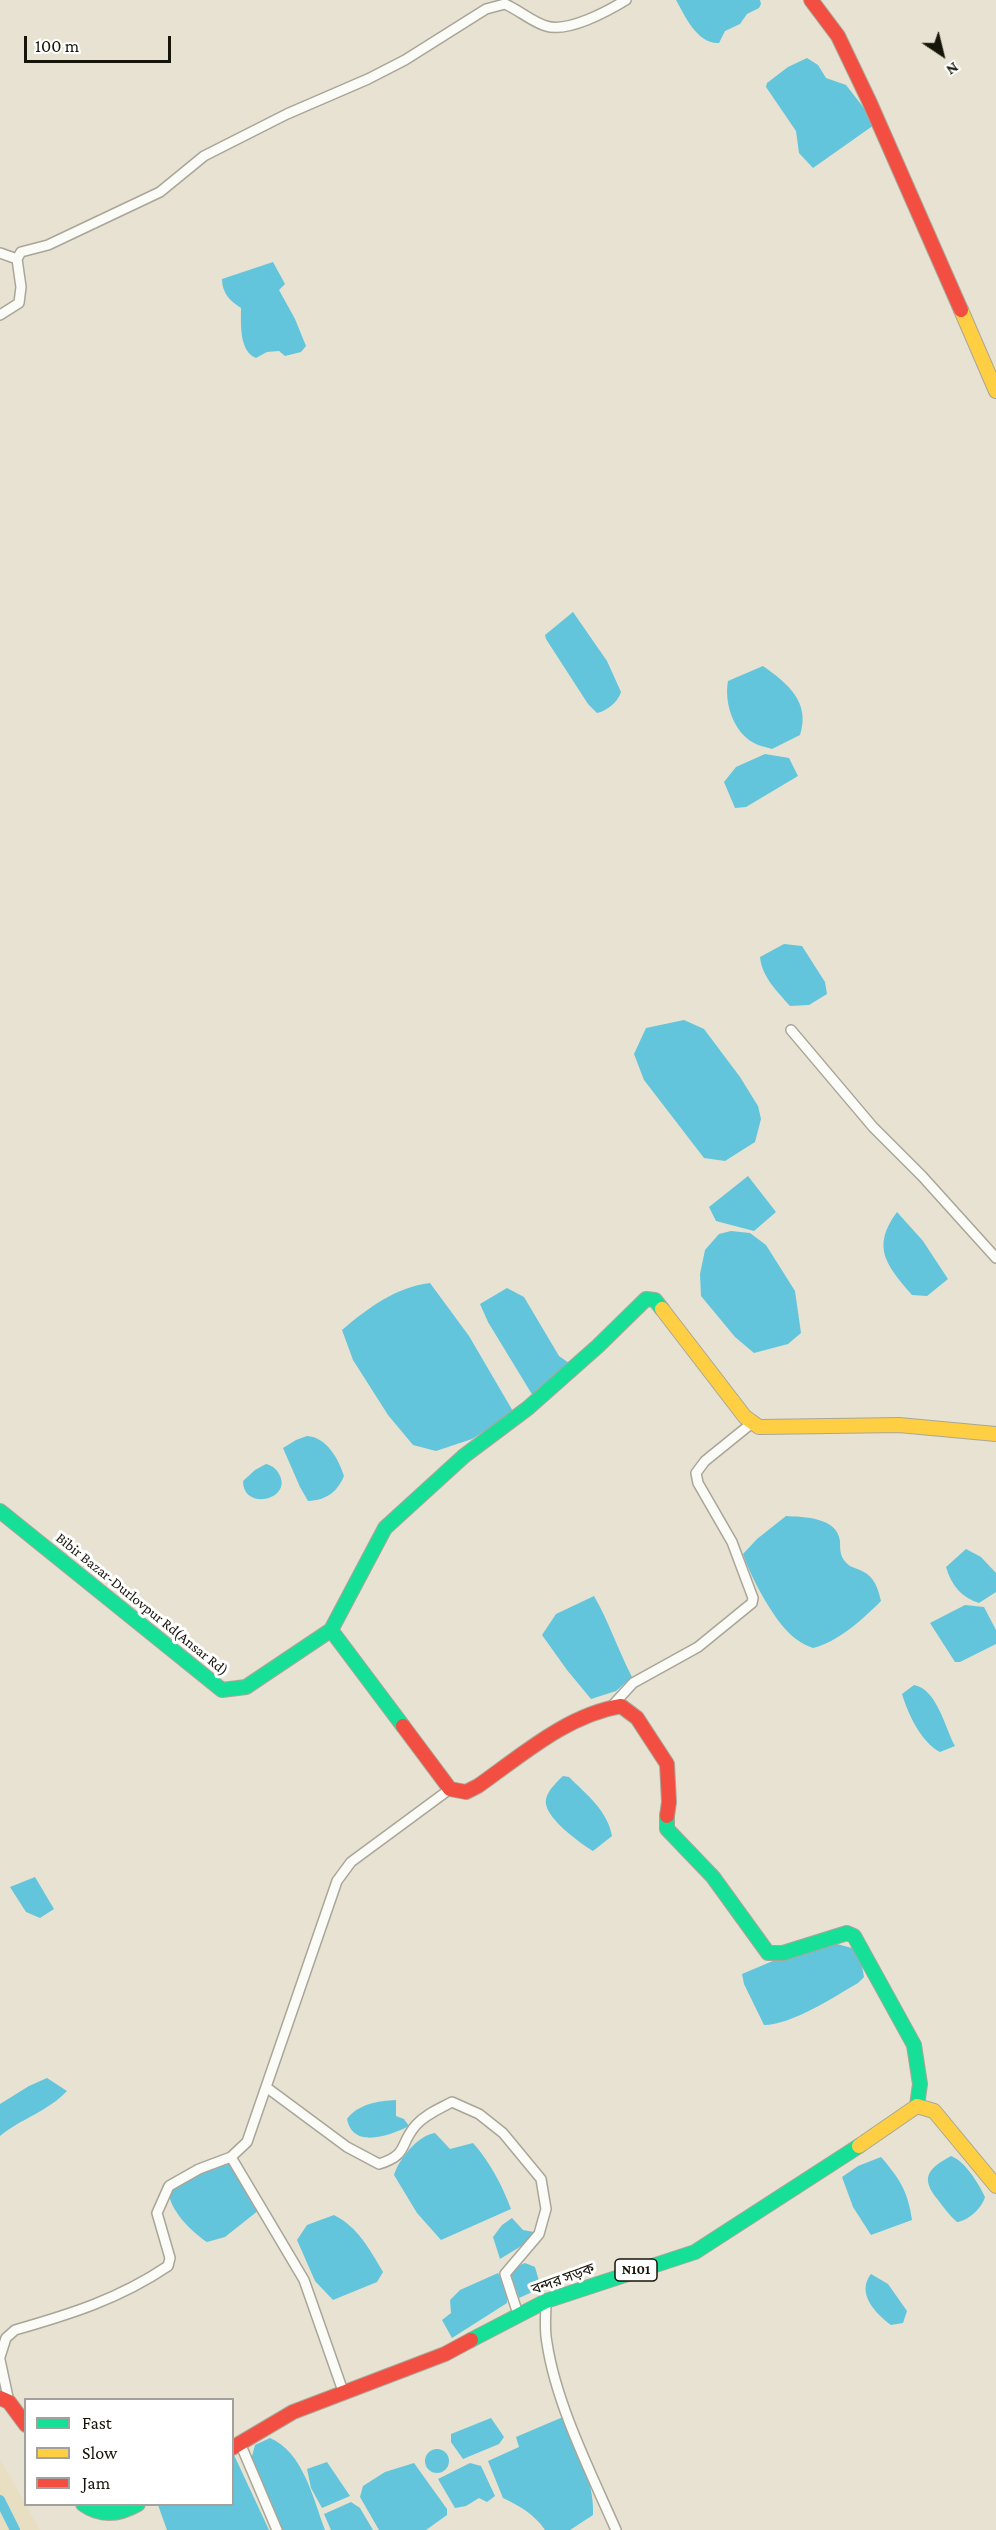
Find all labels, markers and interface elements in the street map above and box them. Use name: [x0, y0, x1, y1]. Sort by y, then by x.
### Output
scale bar: [27, 24, 174, 62]
north arrow: [912, 24, 972, 84]
text: 100 m: [35, 36, 79, 56]
text: N: [943, 59, 962, 79]
street label: Bibir Bazar-Durlovpur Rd(Ansar Rd): [52, 1529, 232, 1679]
street label: বন্দর সড়ক: [529, 2259, 597, 2299]
road number: N101: [615, 2259, 657, 2281]
legend: [24, 2398, 234, 2506]
text: Fast: [82, 2413, 112, 2433]
text: Slow: [82, 2443, 117, 2463]
text: Jam: [82, 2473, 110, 2493]

